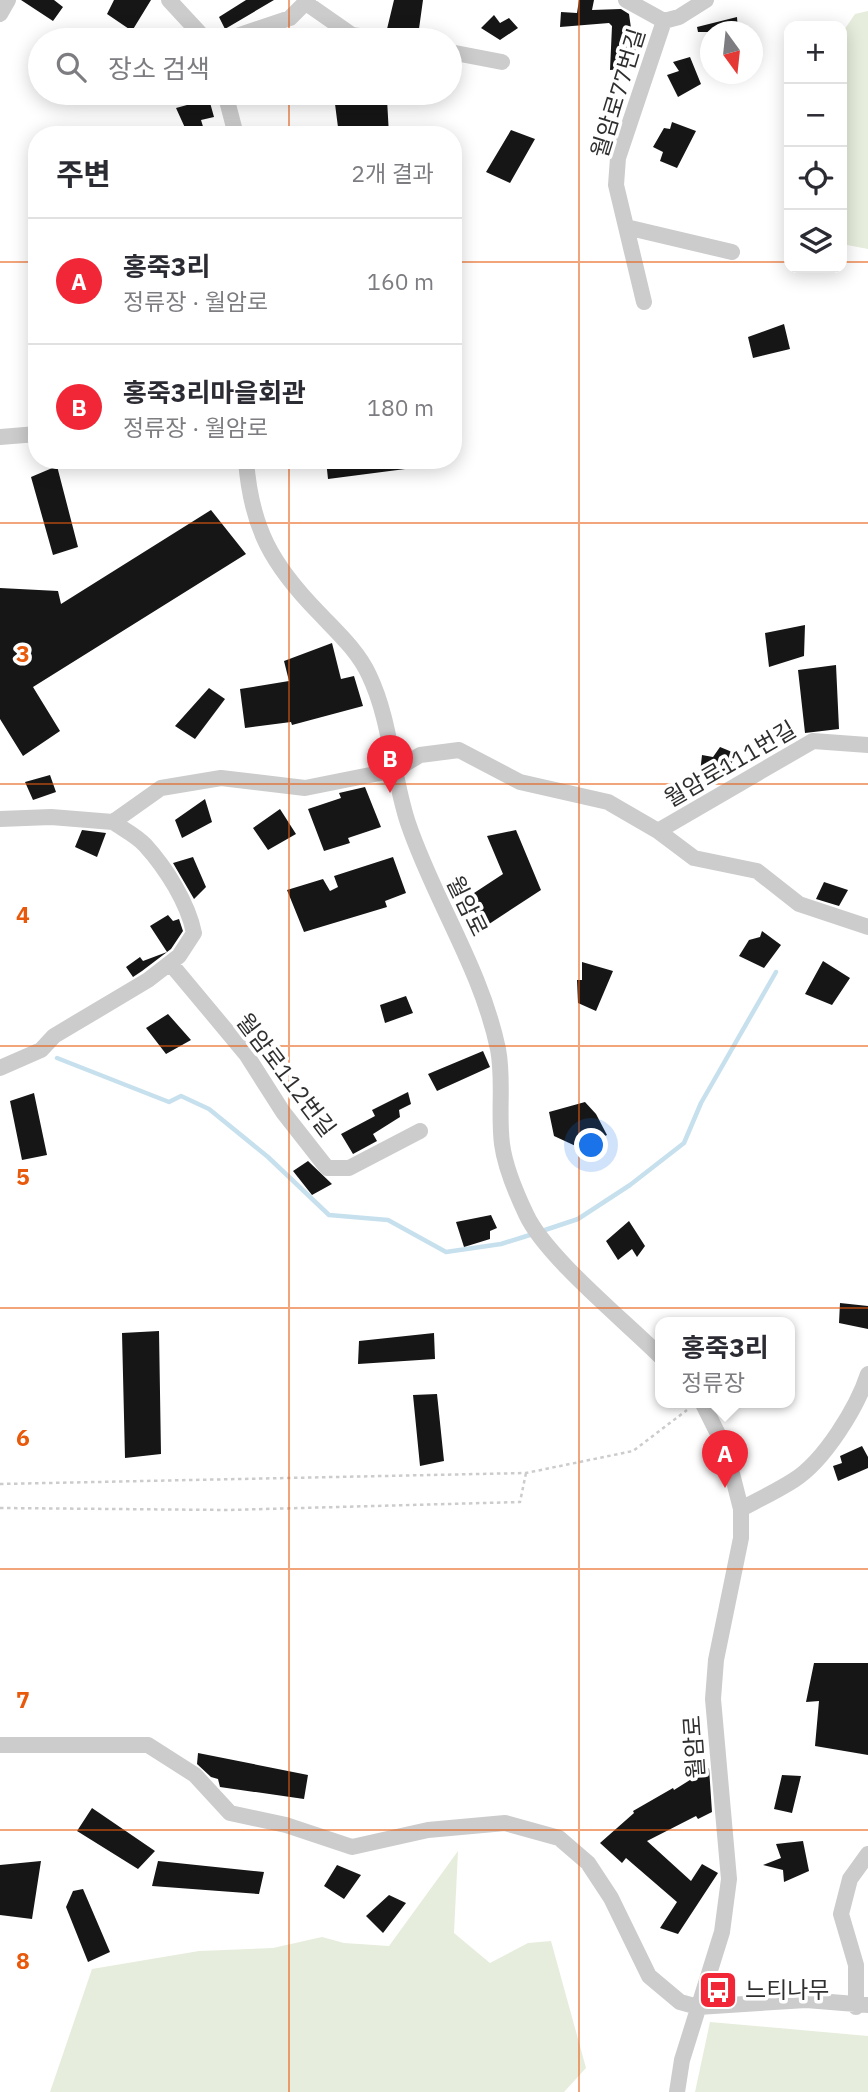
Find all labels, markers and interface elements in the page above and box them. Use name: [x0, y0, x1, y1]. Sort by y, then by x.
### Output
north arrow: [700, 21, 763, 84]
map controls: [784, 21, 847, 273]
button: +: [784, 21, 847, 84]
street label: 월암로77번길: [583, 25, 651, 161]
search box: [28, 28, 462, 105]
icon: search: [52, 48, 90, 86]
text: 장소 검색: [108, 51, 210, 85]
button: −: [784, 84, 847, 147]
button: locate: [784, 147, 847, 210]
text: 주변: [56, 154, 111, 193]
text: 2개 결과: [351, 158, 434, 188]
button: layers: [784, 210, 847, 273]
text: 홍죽3리: [123, 249, 210, 283]
text: A: [71, 266, 87, 296]
text: 160 m: [367, 266, 434, 296]
text: 정류장 · 월암로: [123, 286, 268, 316]
text: 홍죽3리마을회관: [123, 375, 306, 409]
text: B: [71, 392, 87, 422]
text: 180 m: [367, 392, 434, 422]
text: 정류장 · 월암로: [123, 412, 268, 442]
text: 3: [16, 638, 30, 668]
street label: 월암로111번길: [658, 713, 801, 813]
pin: B: [367, 735, 413, 793]
street label: 월암로: [441, 870, 495, 941]
text: 4: [16, 899, 30, 929]
street label: 월암로112번길: [231, 1007, 343, 1142]
your location: [574, 1128, 608, 1162]
text: 5: [16, 1161, 30, 1191]
popup: [655, 1317, 795, 1408]
text: 홍죽3리: [681, 1330, 769, 1364]
text: 정류장: [681, 1367, 745, 1397]
text: 6: [16, 1422, 30, 1452]
pin: A: [702, 1430, 748, 1488]
text: 7: [16, 1684, 30, 1714]
street label: 월암로: [676, 1714, 710, 1780]
text: 8: [16, 1945, 30, 1975]
bus stop icon: 느티나무: [697, 1969, 739, 2011]
place label: 느티나무: [745, 1974, 830, 2004]

